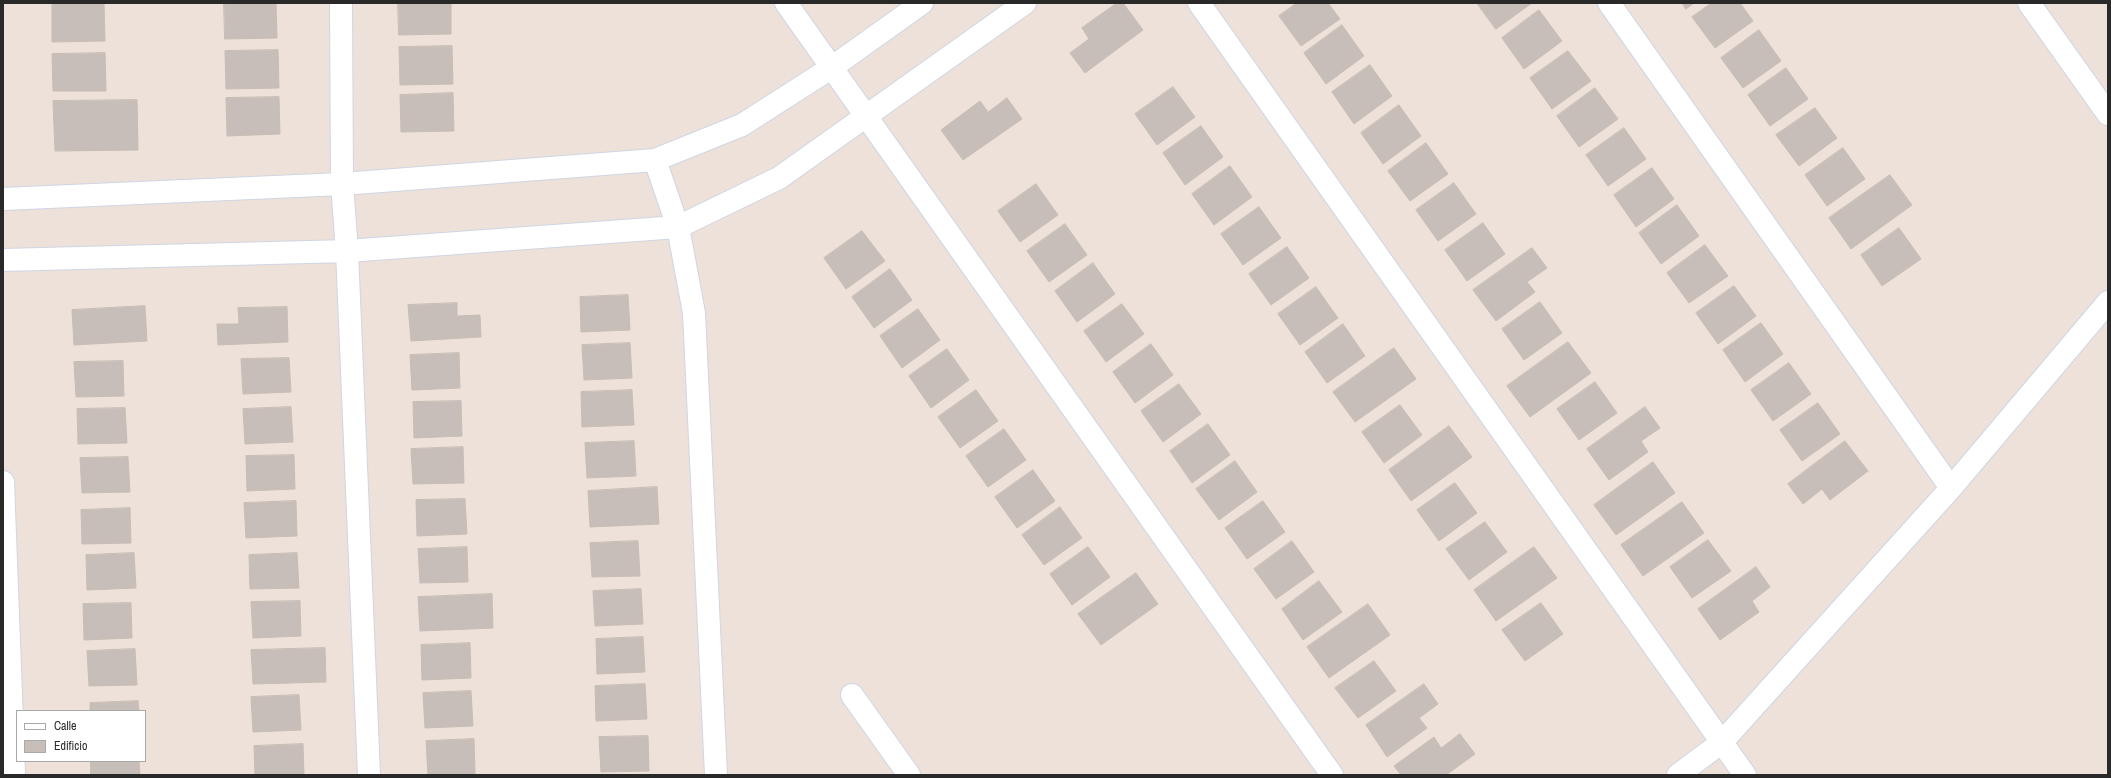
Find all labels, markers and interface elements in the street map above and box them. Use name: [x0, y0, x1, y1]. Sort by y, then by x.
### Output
legend: [16, 710, 146, 762]
text: Calle: [54, 718, 76, 734]
text: Edificio: [54, 738, 87, 754]

